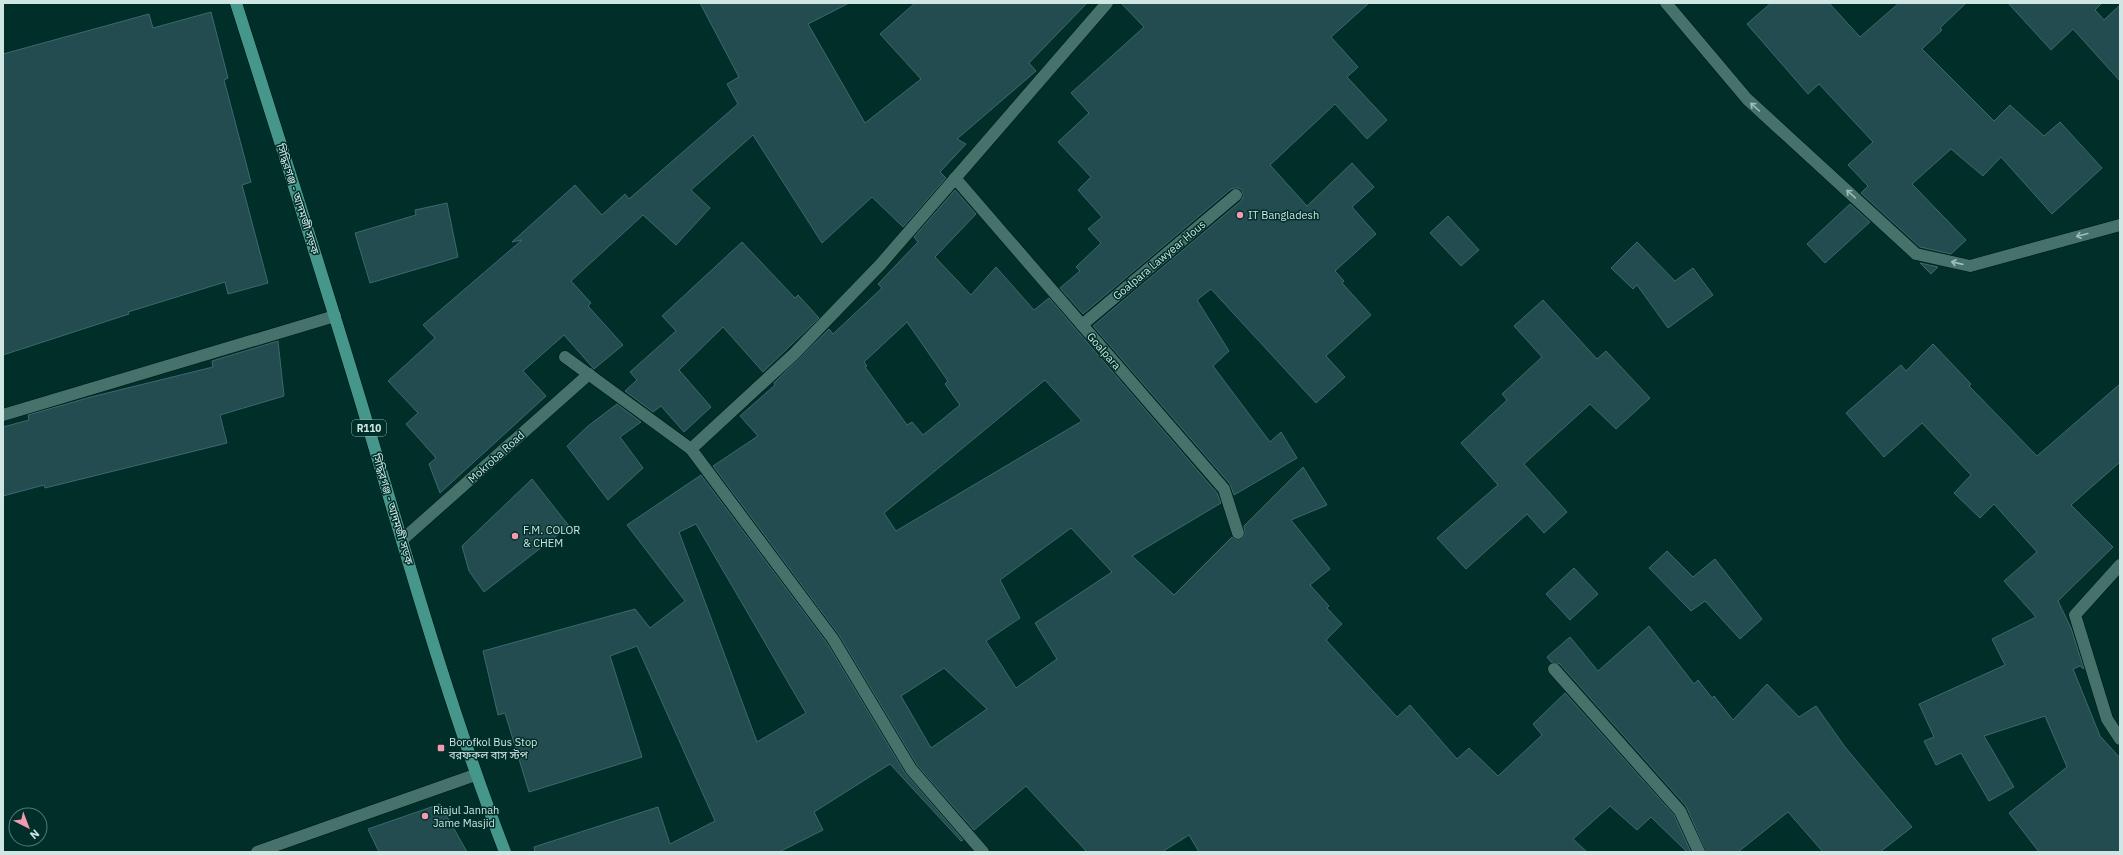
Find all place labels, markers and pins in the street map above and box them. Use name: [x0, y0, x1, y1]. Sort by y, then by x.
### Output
place label: IT Bangladesh: [1248, 208, 1319, 222]
marker: IT Bangladesh: [1235, 210, 1245, 220]
place label: F.M. COLOR & CHEM: [523, 523, 580, 550]
marker: F.M. COLOR & CHEM: [510, 531, 520, 541]
place label: Borofkol Bus Stop বরফকল বাস স্টপ: [448, 735, 537, 762]
marker: Borofkol Bus Stop বরফকল বাস স্টপ: [436, 743, 446, 753]
place label: Riajul Jannah Jame Masjid: [433, 803, 499, 830]
marker: Riajul Jannah Jame Masjid: [420, 811, 430, 821]

